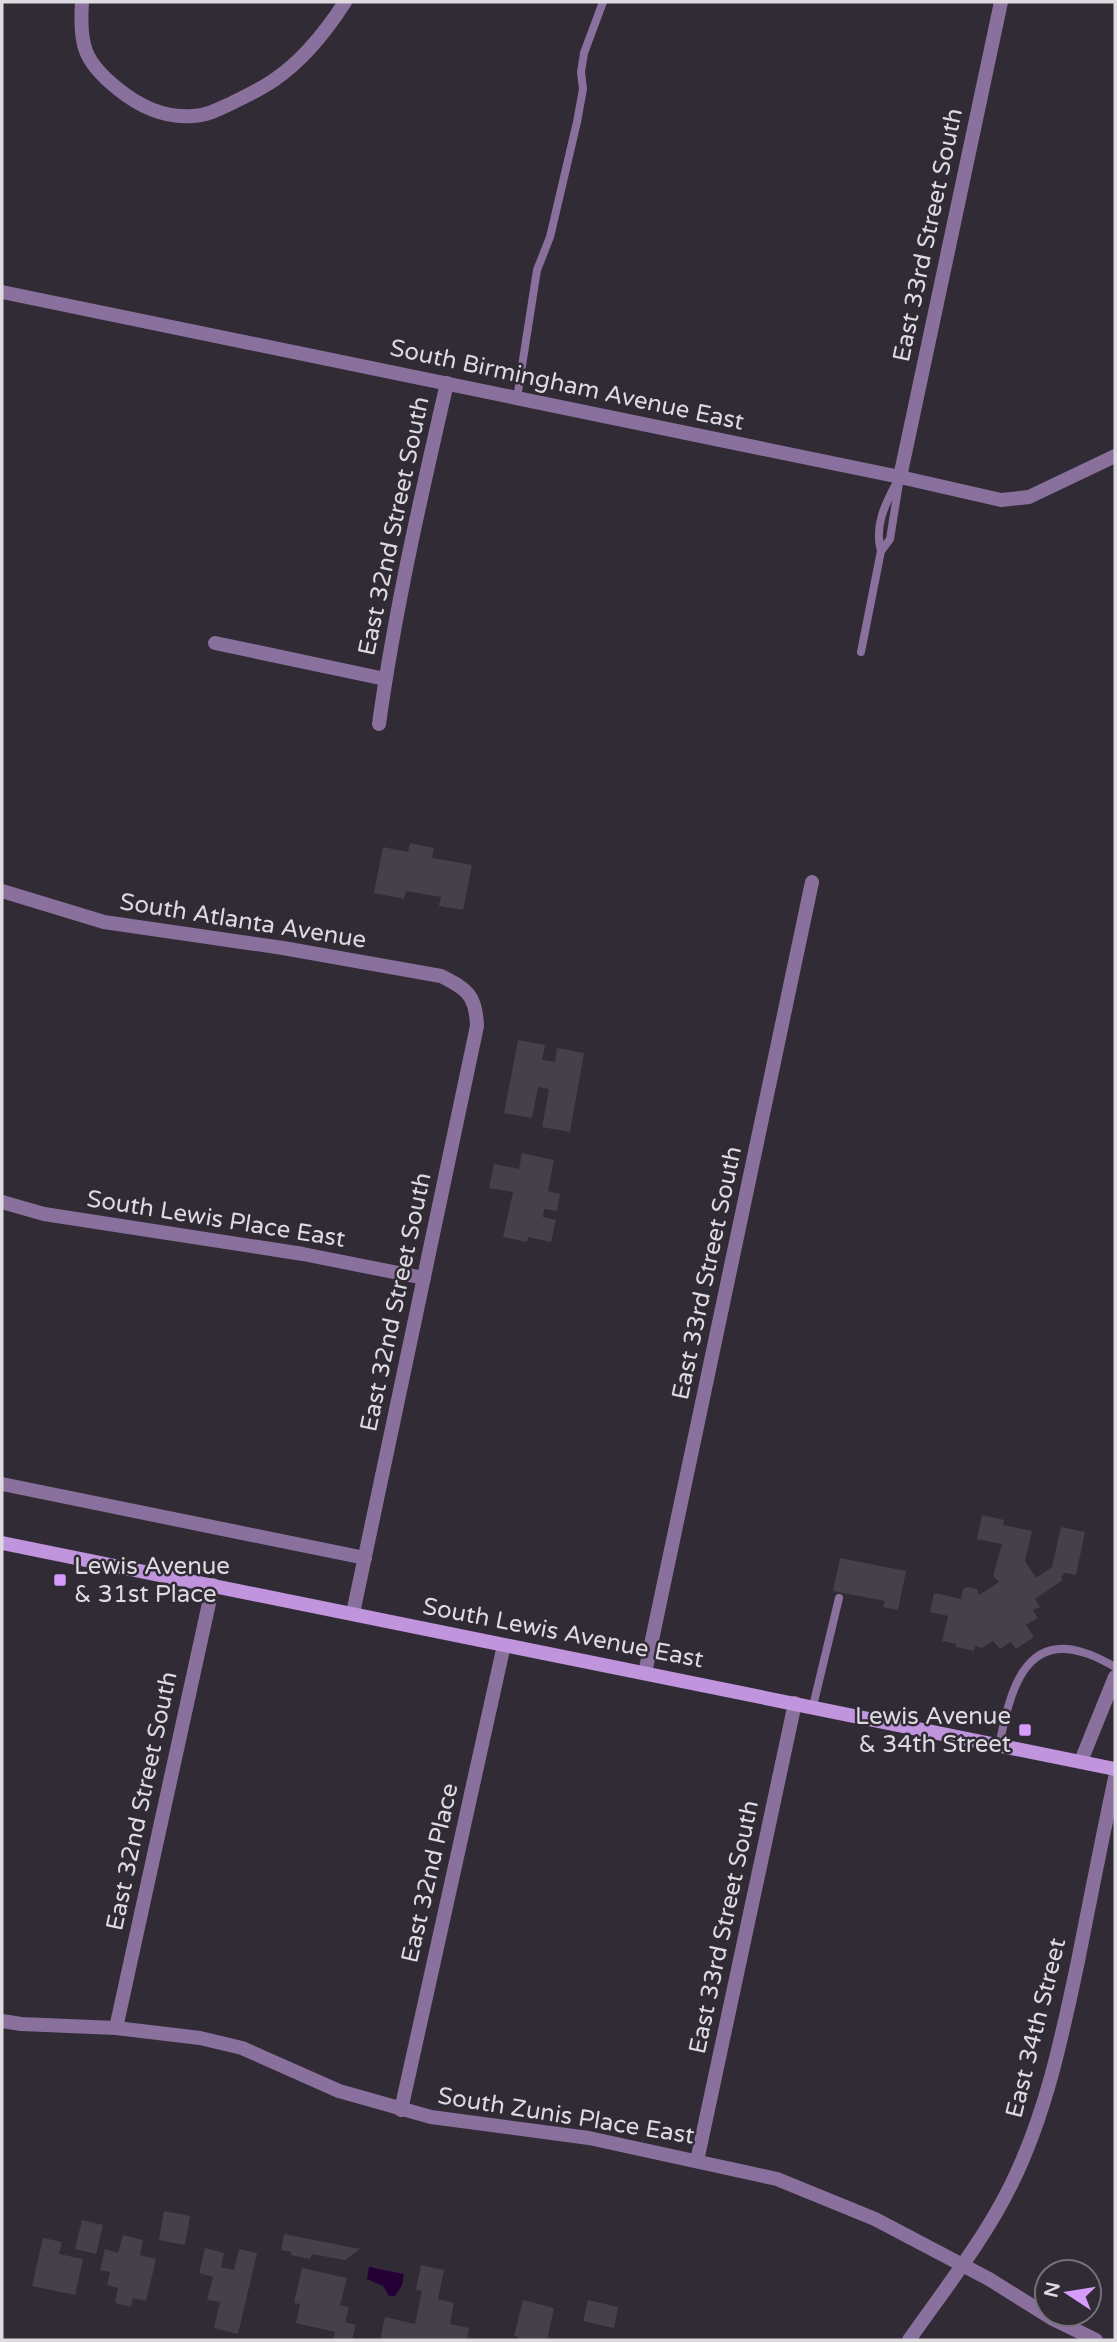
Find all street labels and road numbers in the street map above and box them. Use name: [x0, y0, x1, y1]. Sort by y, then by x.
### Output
street label: East 33rd Street South: [887, 106, 969, 364]
street label: South Birmingham Avenue East: [387, 333, 747, 437]
street label: East 32nd Street South: [352, 394, 436, 658]
street label: South Atlanta Avenue: [118, 887, 368, 955]
street label: East 33rd Street South: [666, 1144, 748, 1402]
street label: East 32nd Street South: [354, 1170, 438, 1434]
street label: South Lewis Place East: [85, 1184, 347, 1254]
street label: South Lewis Avenue East: [420, 1592, 706, 1674]
street label: East 32nd Street South: [100, 1669, 184, 1933]
street label: East 32nd Place: [395, 1780, 465, 1966]
street label: East 33rd Street South: [683, 1798, 765, 2056]
street label: East 34th Street: [1000, 1935, 1072, 2121]
street label: South Zunis Place East: [436, 2081, 696, 2151]

